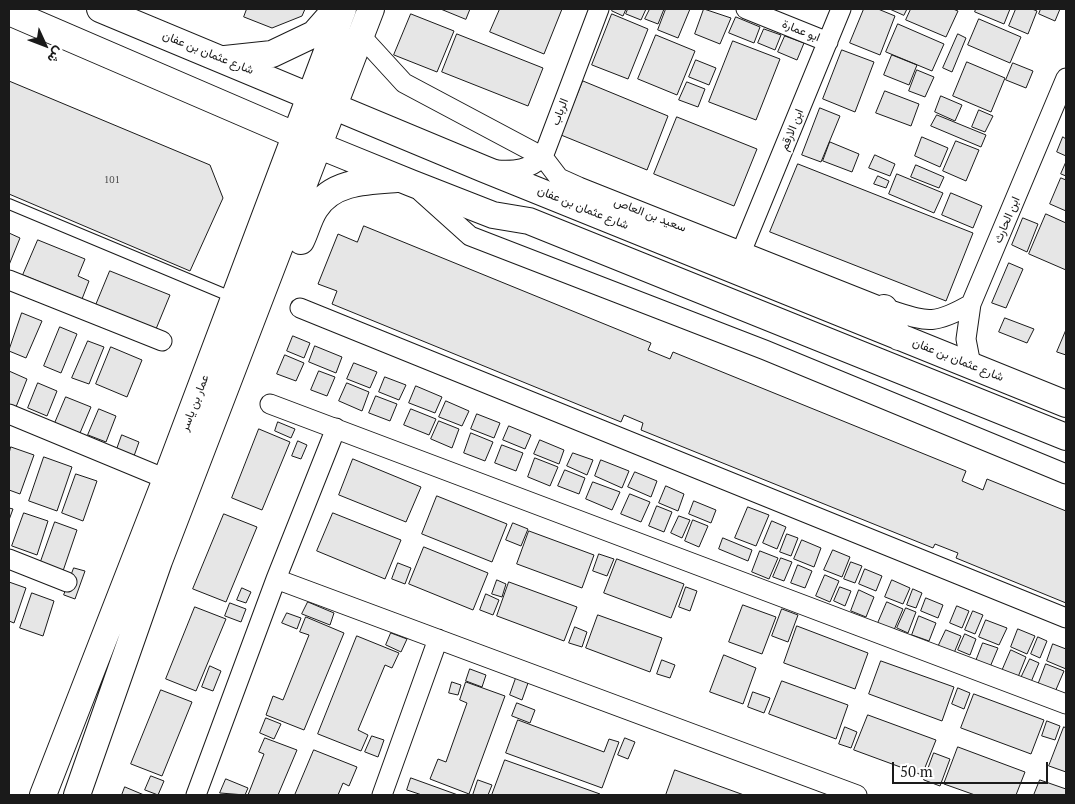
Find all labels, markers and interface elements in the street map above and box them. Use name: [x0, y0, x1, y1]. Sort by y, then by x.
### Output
street label: ابو عمارة: [780, 17, 822, 45]
north arrow: [20, 20, 70, 70]
street label: شارع عثمان بن عفان: [160, 28, 256, 78]
text: ش: [44, 43, 69, 68]
street label: الرباب: [548, 96, 572, 128]
street label: ابن الارقم: [777, 107, 807, 153]
house number: 101: [104, 174, 120, 186]
street label: شارع عثمان بن عفان: [535, 183, 631, 233]
street label: سعيد بن العاص: [612, 195, 688, 235]
street label: ابن الحارث: [991, 195, 1023, 245]
street label: شارع عثمان بن عفان: [910, 335, 1006, 385]
street label: عمار بن ياسر: [178, 373, 212, 433]
scale bar: [895, 752, 1051, 784]
text: 50 m: [900, 761, 933, 781]

